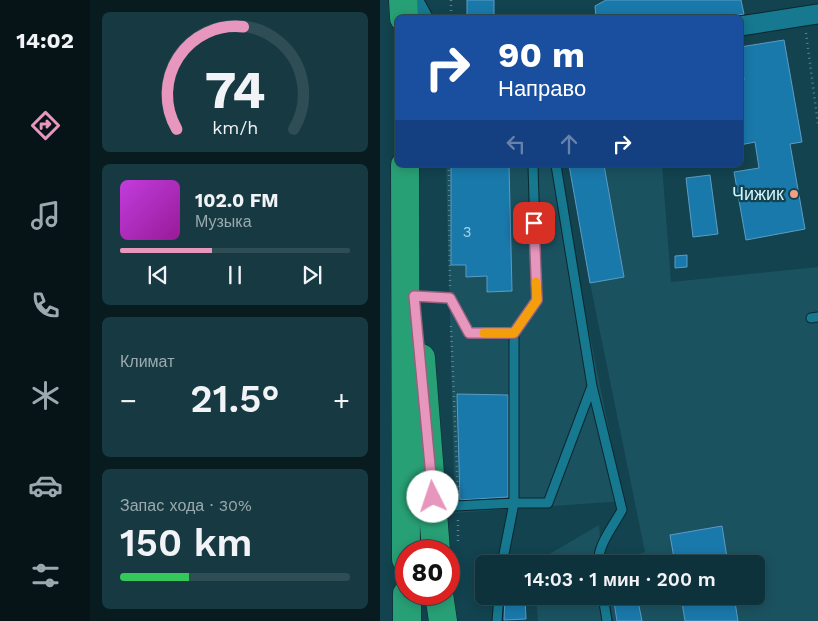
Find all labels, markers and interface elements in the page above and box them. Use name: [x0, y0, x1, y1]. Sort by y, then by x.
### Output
text: 14:02: [16, 28, 74, 53]
text: 90 m: [498, 34, 585, 76]
icon: right: [415, 35, 480, 100]
text: 74: [205, 60, 265, 121]
text: Направо: [498, 76, 586, 101]
icon: directions: [28, 108, 63, 143]
text: km/h: [212, 117, 258, 138]
icon: left: [502, 130, 530, 158]
icon: ahead: [555, 130, 583, 158]
icon: right: [608, 130, 636, 158]
place label: Чижик: [732, 183, 784, 204]
marker: Чижик: [788, 188, 800, 200]
text: 102.0 FM: [195, 189, 279, 212]
icon: music: [28, 198, 63, 233]
pin: [513, 202, 555, 244]
icon: arrive: [520, 209, 548, 237]
text: Музыка: [195, 212, 252, 231]
house number: 3: [463, 223, 471, 241]
icon: previous: [144, 261, 172, 289]
icon: pause: [221, 261, 249, 289]
icon: next: [298, 261, 326, 289]
icon: phone: [28, 288, 63, 323]
text: Климат: [120, 352, 174, 371]
text: 21.5°: [190, 377, 280, 421]
icon: climate: [28, 378, 63, 413]
text: −: [120, 384, 137, 417]
text: +: [333, 384, 350, 417]
icon: car: [28, 468, 63, 503]
position arrow: [406, 470, 458, 522]
text: Запас хода · 30%: [120, 496, 252, 515]
text: 150 km: [120, 521, 253, 565]
speed limit sign: 80: [395, 540, 460, 605]
icon: filters: [28, 558, 63, 593]
text: 14:03 · 1 мин · 200 m: [524, 568, 716, 591]

